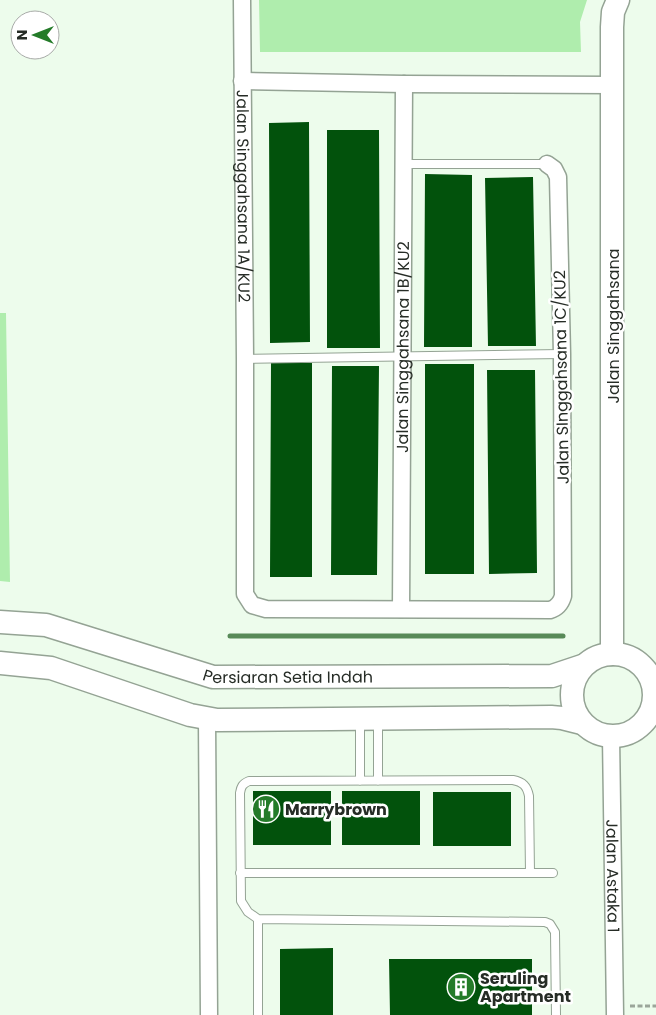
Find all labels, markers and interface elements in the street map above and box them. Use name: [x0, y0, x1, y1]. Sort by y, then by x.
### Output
north arrow: [10, 10, 60, 60]
text: N: [12, 30, 32, 40]
street label: Jalan Singgahsana 1A/KU2: [231, 90, 256, 302]
street label: Jalan Singgahsana 1B/KU2: [391, 241, 415, 453]
street label: Jalan Singgahsana: [602, 248, 625, 404]
street label: Jalan SInggahsana 1C/KU2: [548, 270, 575, 484]
street label: Persiaran Setia Indah: [200, 664, 373, 689]
restaurant icon: Marrybrown: [251, 794, 281, 824]
place label: Marrybrown: [285, 798, 387, 821]
street label: Jalan Astaka 1: [600, 819, 625, 933]
place label: Seruling Apartment: [480, 967, 571, 1008]
building icon: Seruling Apartment: [446, 972, 476, 1002]

